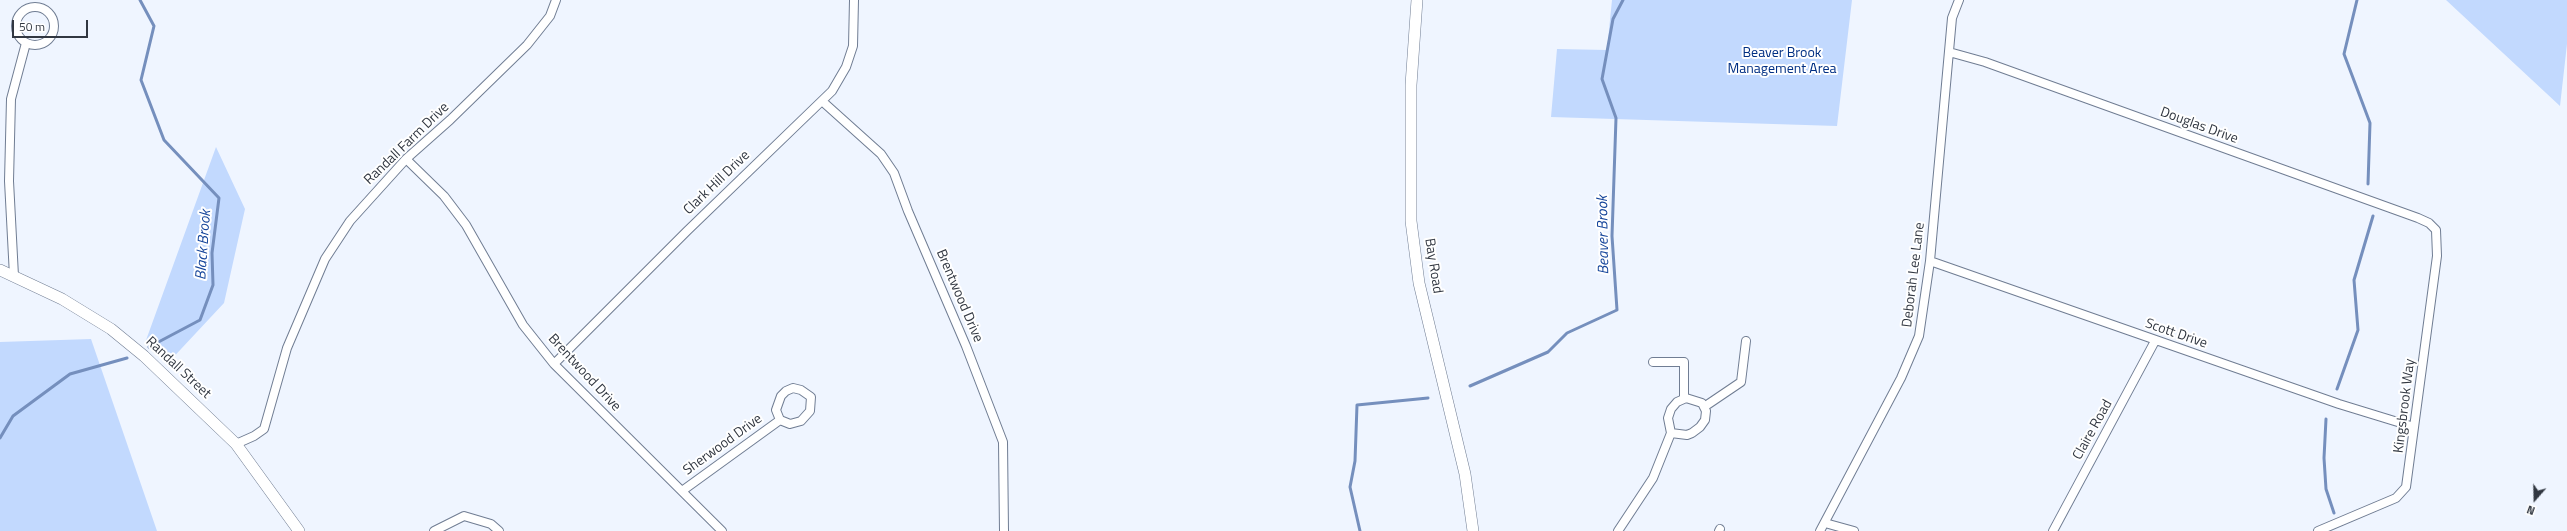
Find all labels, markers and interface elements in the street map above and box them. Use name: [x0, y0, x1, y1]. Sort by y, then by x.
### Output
scale bar: [14, 12, 90, 38]
text: 50 m: [19, 17, 45, 36]
park label: Beaver Brook Management Area: [1728, 46, 1836, 78]
street label: Randall Farm Drive: [361, 99, 453, 189]
street label: Douglas Drive: [2158, 104, 2240, 148]
street label: Clark Hill Drive: [681, 147, 753, 219]
water label: Beaver Brook: [1594, 195, 1614, 275]
water label: Black Brook: [193, 209, 215, 281]
street label: Deborah Lee Lane: [1899, 222, 1929, 328]
street label: Bay Road: [1420, 237, 1446, 295]
street label: Brentwood Drive: [932, 247, 986, 345]
street label: Scott Drive: [2143, 316, 2209, 352]
street label: Brentwood Drive: [544, 331, 624, 415]
street label: Randall Street: [142, 333, 214, 403]
street label: Kingsbrook Way: [2391, 358, 2419, 454]
street label: Claire Road: [2070, 397, 2116, 463]
street label: Sherwood Drive: [680, 411, 766, 479]
north arrow: [2515, 479, 2555, 519]
text: N: [2525, 501, 2537, 519]

